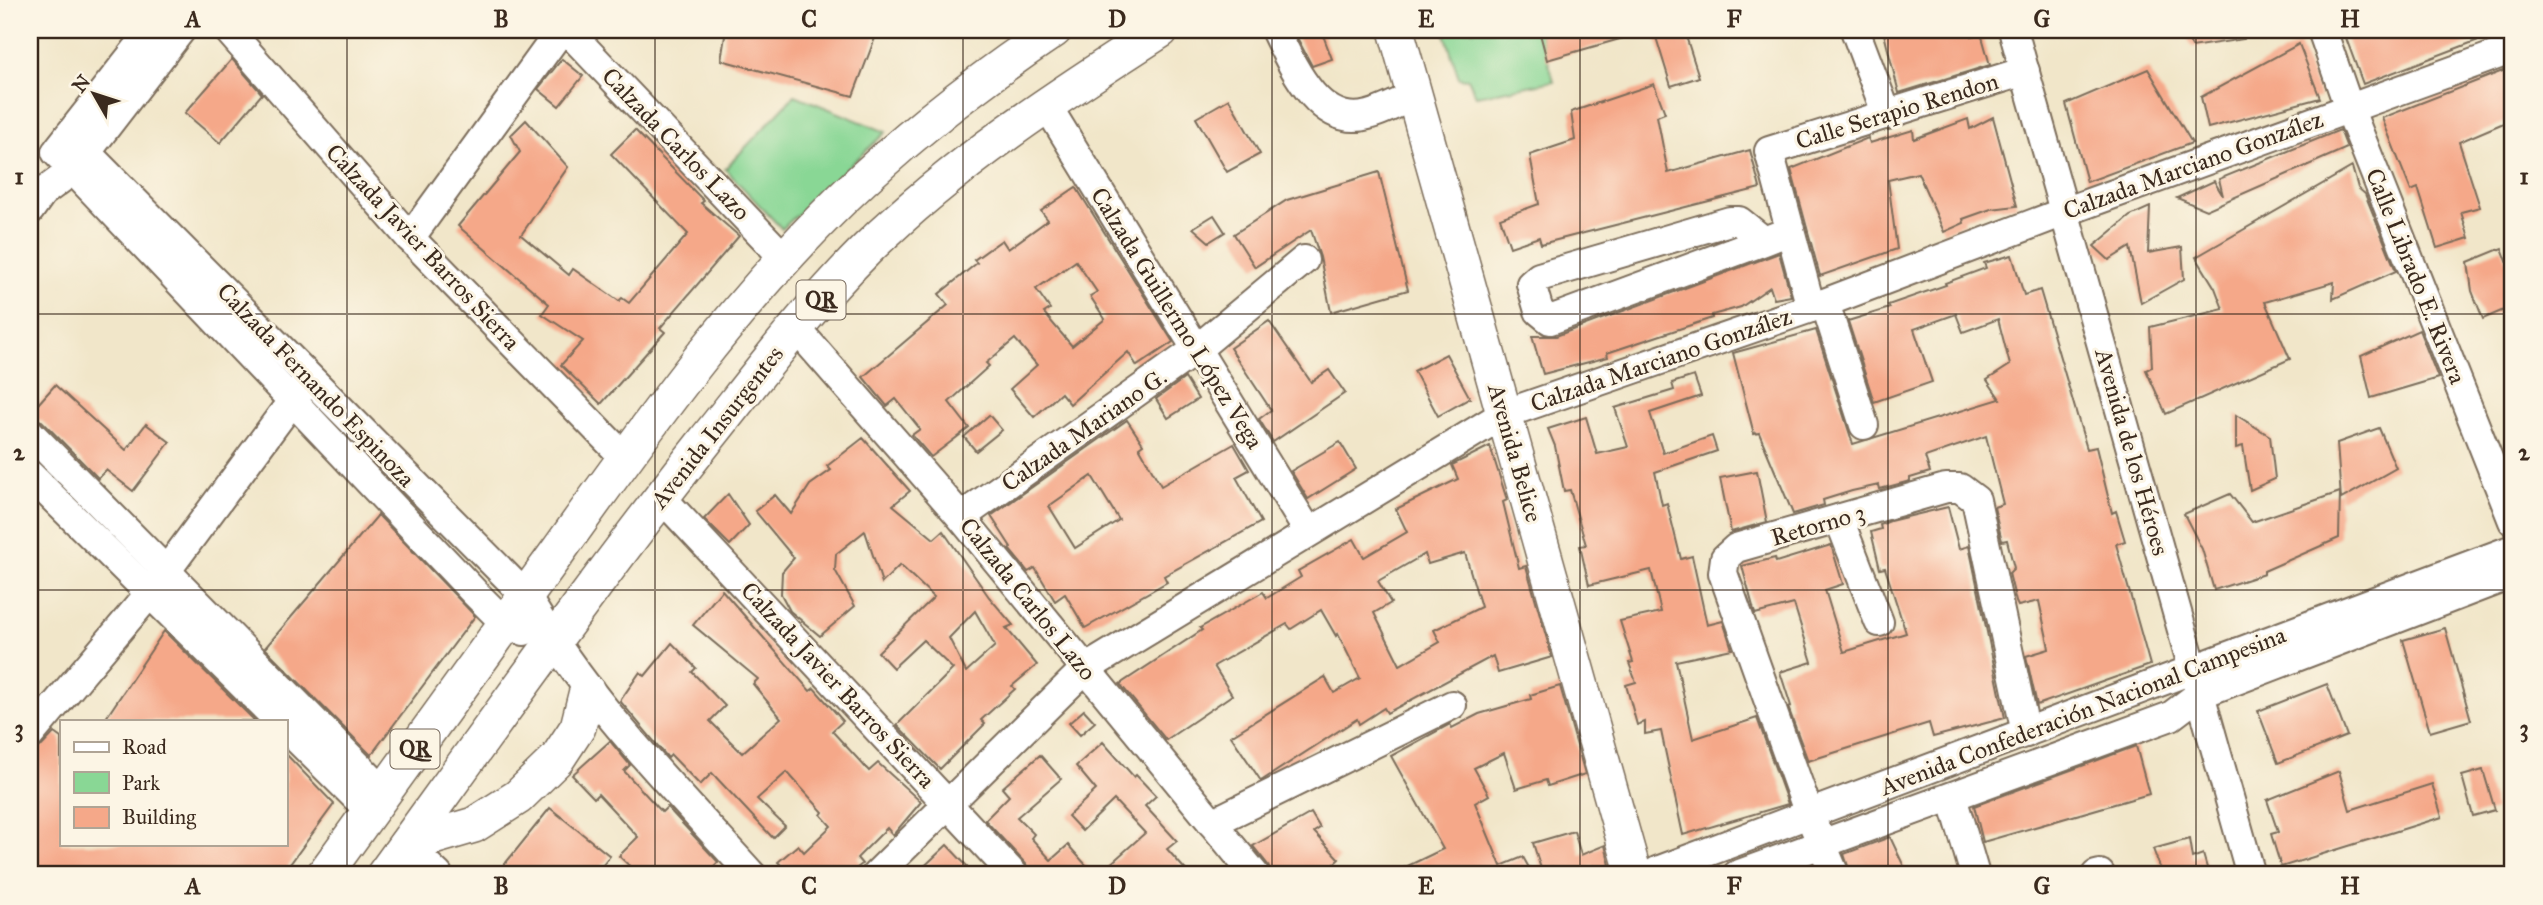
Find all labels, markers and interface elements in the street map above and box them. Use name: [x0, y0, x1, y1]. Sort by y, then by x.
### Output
text: A: [183, 5, 201, 33]
text: B: [493, 5, 509, 33]
text: C: [801, 5, 817, 33]
text: D: [1108, 5, 1126, 33]
text: E: [1418, 5, 1435, 33]
text: F: [1726, 5, 1742, 33]
text: G: [2034, 5, 2051, 33]
text: H: [2340, 5, 2360, 33]
north arrow: [60, 60, 130, 130]
street label: Calzada Carlos Lazo: [595, 61, 757, 227]
street label: Calle Serapio Rendon: [1792, 66, 2002, 156]
text: N: [67, 70, 95, 97]
street label: Calzada Marciano González: [2059, 104, 2327, 226]
street label: Calzada Javier Barros Sierra: [319, 138, 527, 357]
text: 1: [14, 162, 24, 190]
text: 1: [2519, 162, 2529, 190]
street label: Calle Librado E. Rivera: [2359, 164, 2473, 389]
street label: Calzada Guillermo López Vega: [1084, 182, 1270, 455]
street label: Calzada Fernando Espinoza: [211, 277, 422, 494]
road number: QR: [796, 280, 846, 320]
street label: Calzada Marciano González: [1526, 301, 1796, 419]
street label: Avenida Insurgentes: [643, 340, 790, 515]
street label: Avenida de los Héroes: [2088, 344, 2176, 559]
street label: Calzada Mariano G.: [996, 362, 1172, 498]
street label: Avenida Belice: [1481, 380, 1549, 526]
text: 2: [13, 438, 25, 466]
text: 2: [2518, 438, 2530, 466]
street label: Retorno 3: [1767, 497, 1869, 553]
street label: Calzada Carlos Lazo: [953, 512, 1103, 686]
street label: Calzada Javier Barros Sierra: [734, 576, 942, 795]
street label: Avenida Confederación Nacional Campesina: [1875, 619, 2291, 803]
text: 3: [14, 714, 24, 743]
text: 3: [2519, 714, 2529, 743]
legend: [60, 720, 287, 846]
road number: QR: [390, 730, 440, 768]
text: Road: [122, 734, 167, 760]
text: Park: [122, 770, 160, 796]
text: Building: [122, 804, 196, 830]
text: A: [183, 872, 201, 900]
text: B: [493, 872, 509, 900]
text: C: [801, 872, 817, 900]
text: D: [1108, 872, 1126, 900]
text: E: [1418, 872, 1435, 900]
text: F: [1726, 872, 1742, 900]
text: G: [2034, 872, 2051, 900]
text: H: [2340, 872, 2360, 900]

